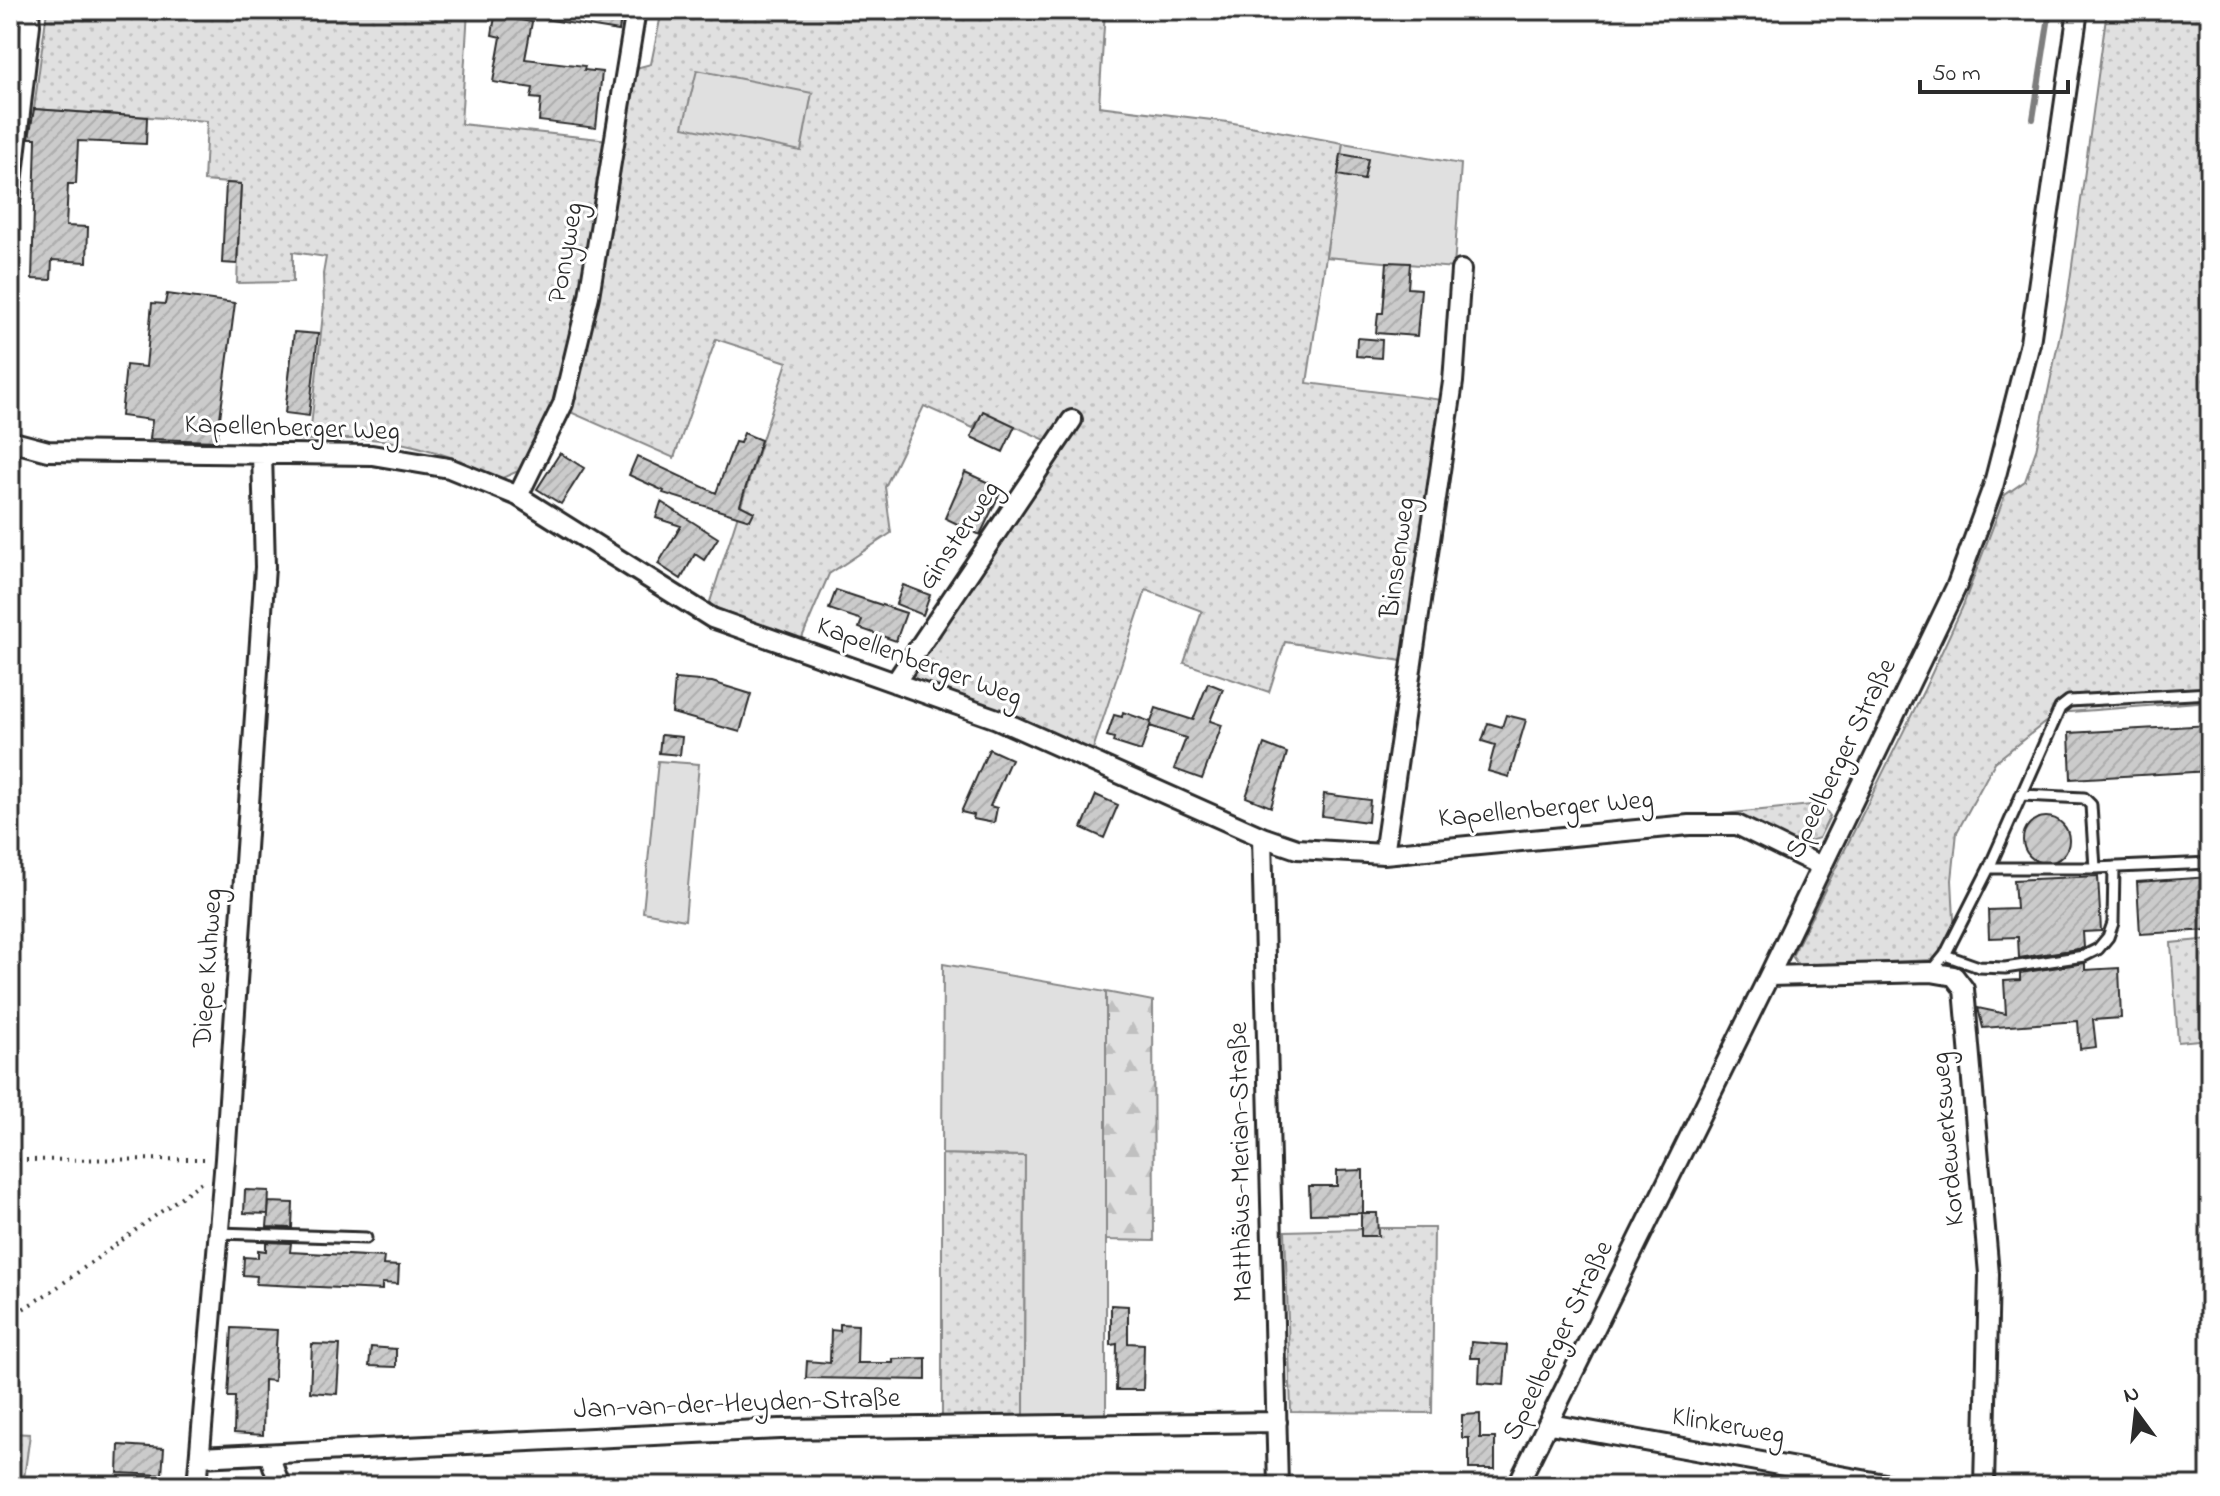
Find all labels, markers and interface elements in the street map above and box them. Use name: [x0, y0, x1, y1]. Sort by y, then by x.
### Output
scale bar: [1920, 44, 2068, 94]
text: 50 m: [1932, 57, 1981, 92]
street label: Ponyweg: [538, 199, 596, 307]
street label: Kapellenberger Weg: [183, 405, 401, 453]
street label: Ginsterweg: [908, 473, 1012, 599]
street label: Binsenweg: [1370, 495, 1428, 622]
street label: Kapellenberger Weg: [811, 607, 1027, 719]
street label: Speelberger Straße: [1776, 652, 1908, 866]
street label: Kapellenberger Weg: [1437, 780, 1655, 840]
street label: Diepe Kuhweg: [183, 887, 235, 1050]
street label: Matthäus-Merian-Straße: [1219, 1021, 1265, 1302]
street label: Kordewerksweg: [1921, 1050, 1977, 1228]
street label: Speelberger Straße: [1493, 1234, 1625, 1448]
north arrow: [2096, 1372, 2176, 1452]
text: N: [2120, 1378, 2143, 1413]
street label: Jan-van-der-Heyden-Straße: [573, 1379, 902, 1431]
street label: Klinkerweg: [1668, 1397, 1788, 1457]

